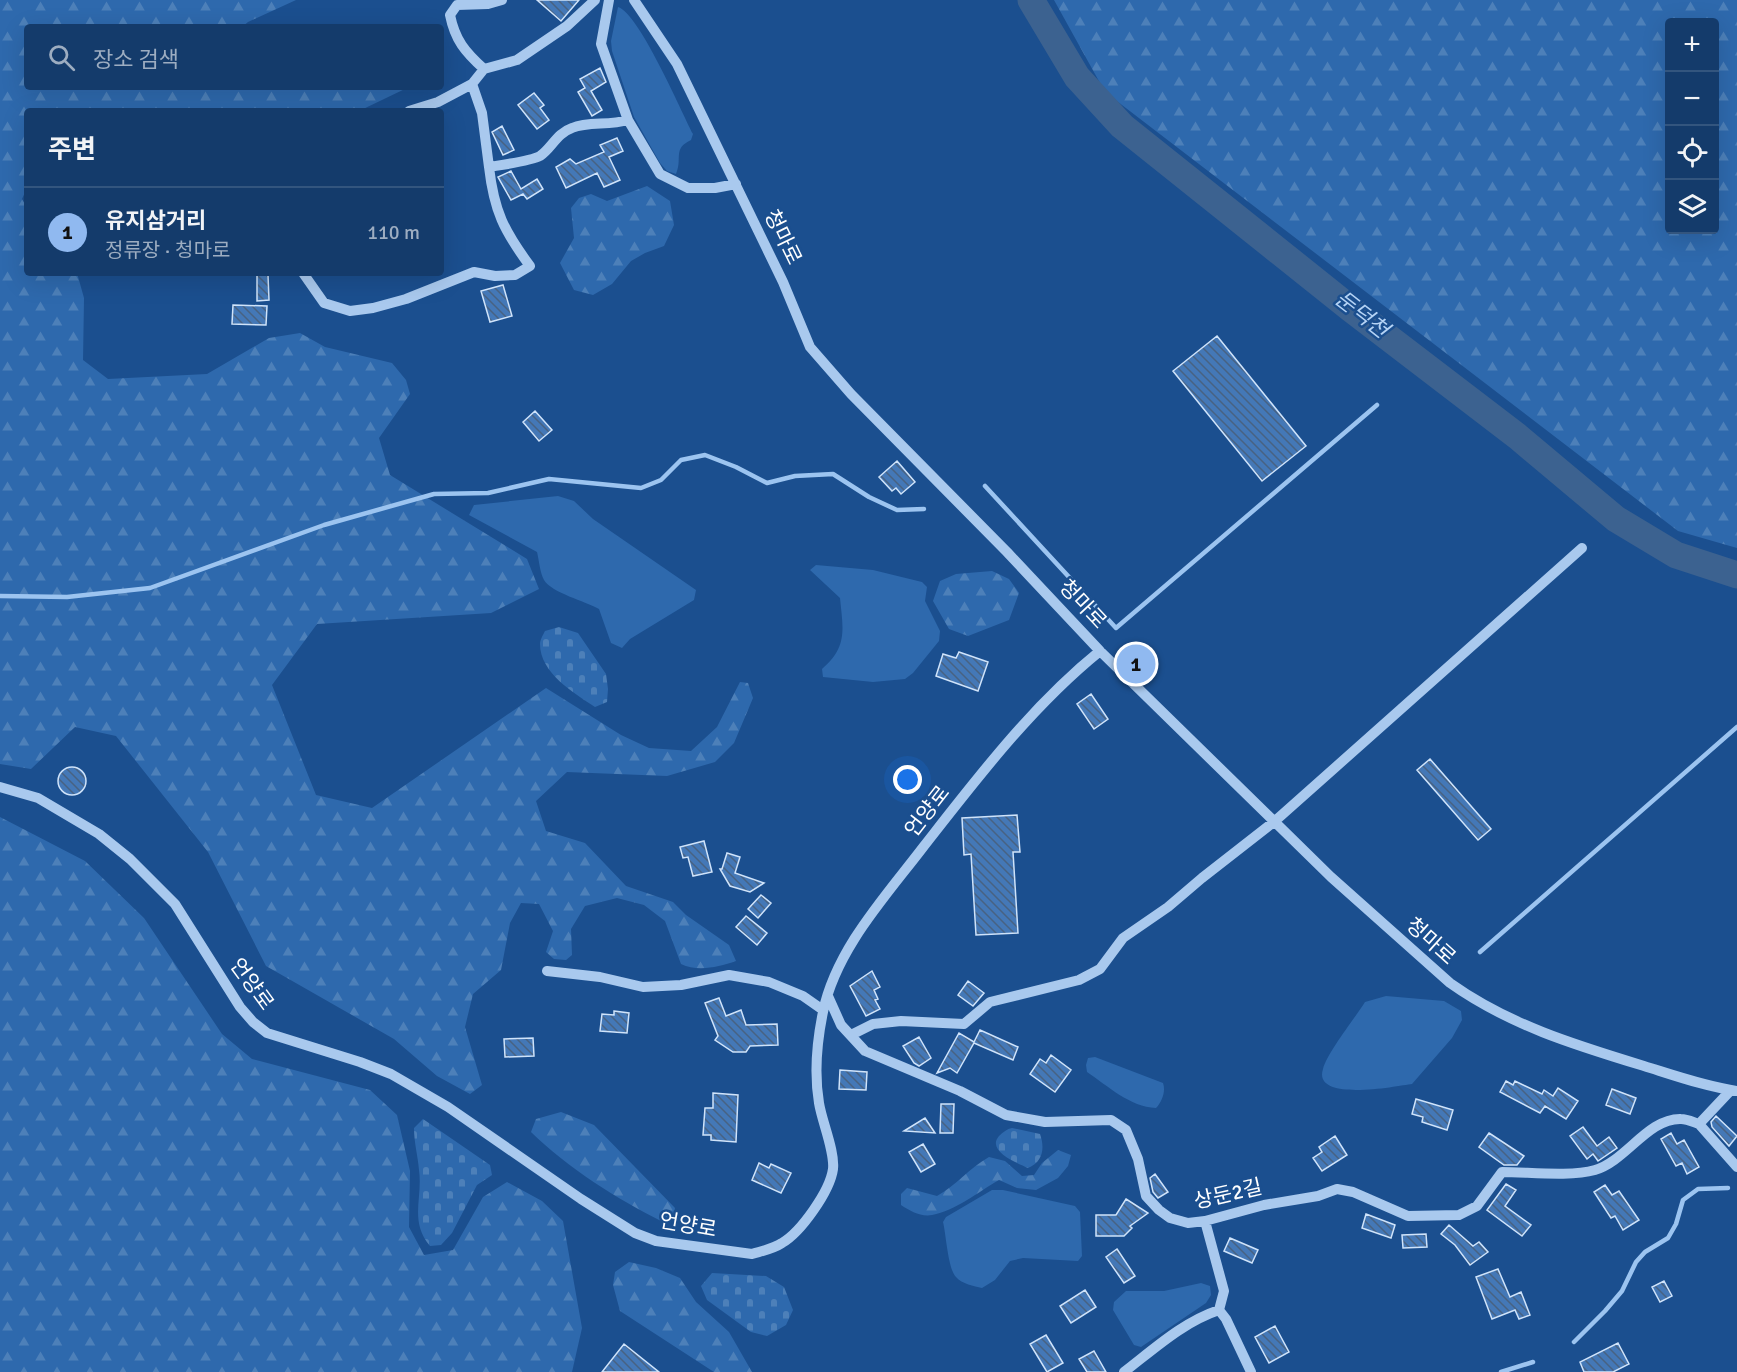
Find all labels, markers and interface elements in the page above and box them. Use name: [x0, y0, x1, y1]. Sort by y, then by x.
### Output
map controls: [1665, 18, 1719, 234]
button: +: [1665, 18, 1719, 72]
search box: [24, 24, 444, 90]
icon: search: [45, 41, 78, 74]
text: 장소 검색: [93, 46, 179, 73]
button: −: [1665, 72, 1719, 126]
button: locate: [1665, 126, 1719, 180]
text: 주변: [48, 134, 96, 166]
button: layers: [1665, 180, 1719, 234]
street label: 청마로: [759, 205, 807, 269]
text: 유지삼거리: [105, 207, 206, 234]
text: 1: [62, 220, 73, 245]
text: 110 m: [367, 220, 420, 245]
text: 정류장 · 청마로: [105, 238, 230, 263]
water label: 둔덕천: [1330, 285, 1396, 345]
street label: 청마로: [1054, 574, 1112, 634]
pin: 1: [1116, 642, 1156, 686]
your location: [893, 765, 922, 794]
street label: 언양로: [899, 780, 955, 842]
street label: 청마로: [1401, 912, 1461, 970]
street label: 언양로: [224, 953, 280, 1015]
street label: 상둔2길: [1191, 1174, 1265, 1214]
street label: 언양로: [657, 1207, 719, 1243]

